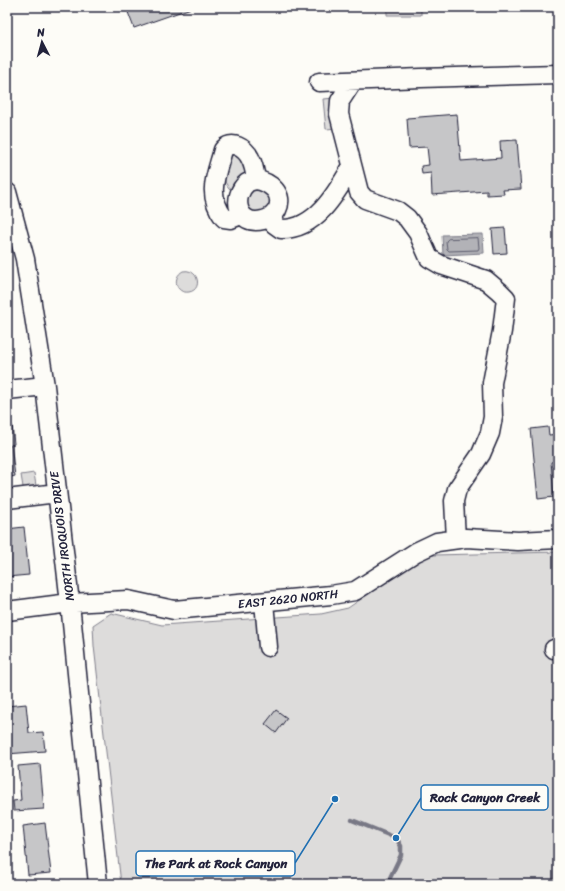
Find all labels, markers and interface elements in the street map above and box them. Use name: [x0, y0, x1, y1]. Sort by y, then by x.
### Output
north arrow: [22, 22, 62, 62]
text: N: [35, 23, 46, 43]
street label: NORTH IROQUOIS DRIVE: [43, 469, 81, 602]
street label: EAST 2620 NORTH: [237, 583, 340, 615]
callout: Rock Canyon Creek: [421, 785, 548, 810]
text: Rock Canyon Creek: [429, 786, 541, 809]
callout: The Park at Rock Canyon: [136, 851, 295, 876]
text: The Park at Rock Canyon: [145, 852, 288, 875]

